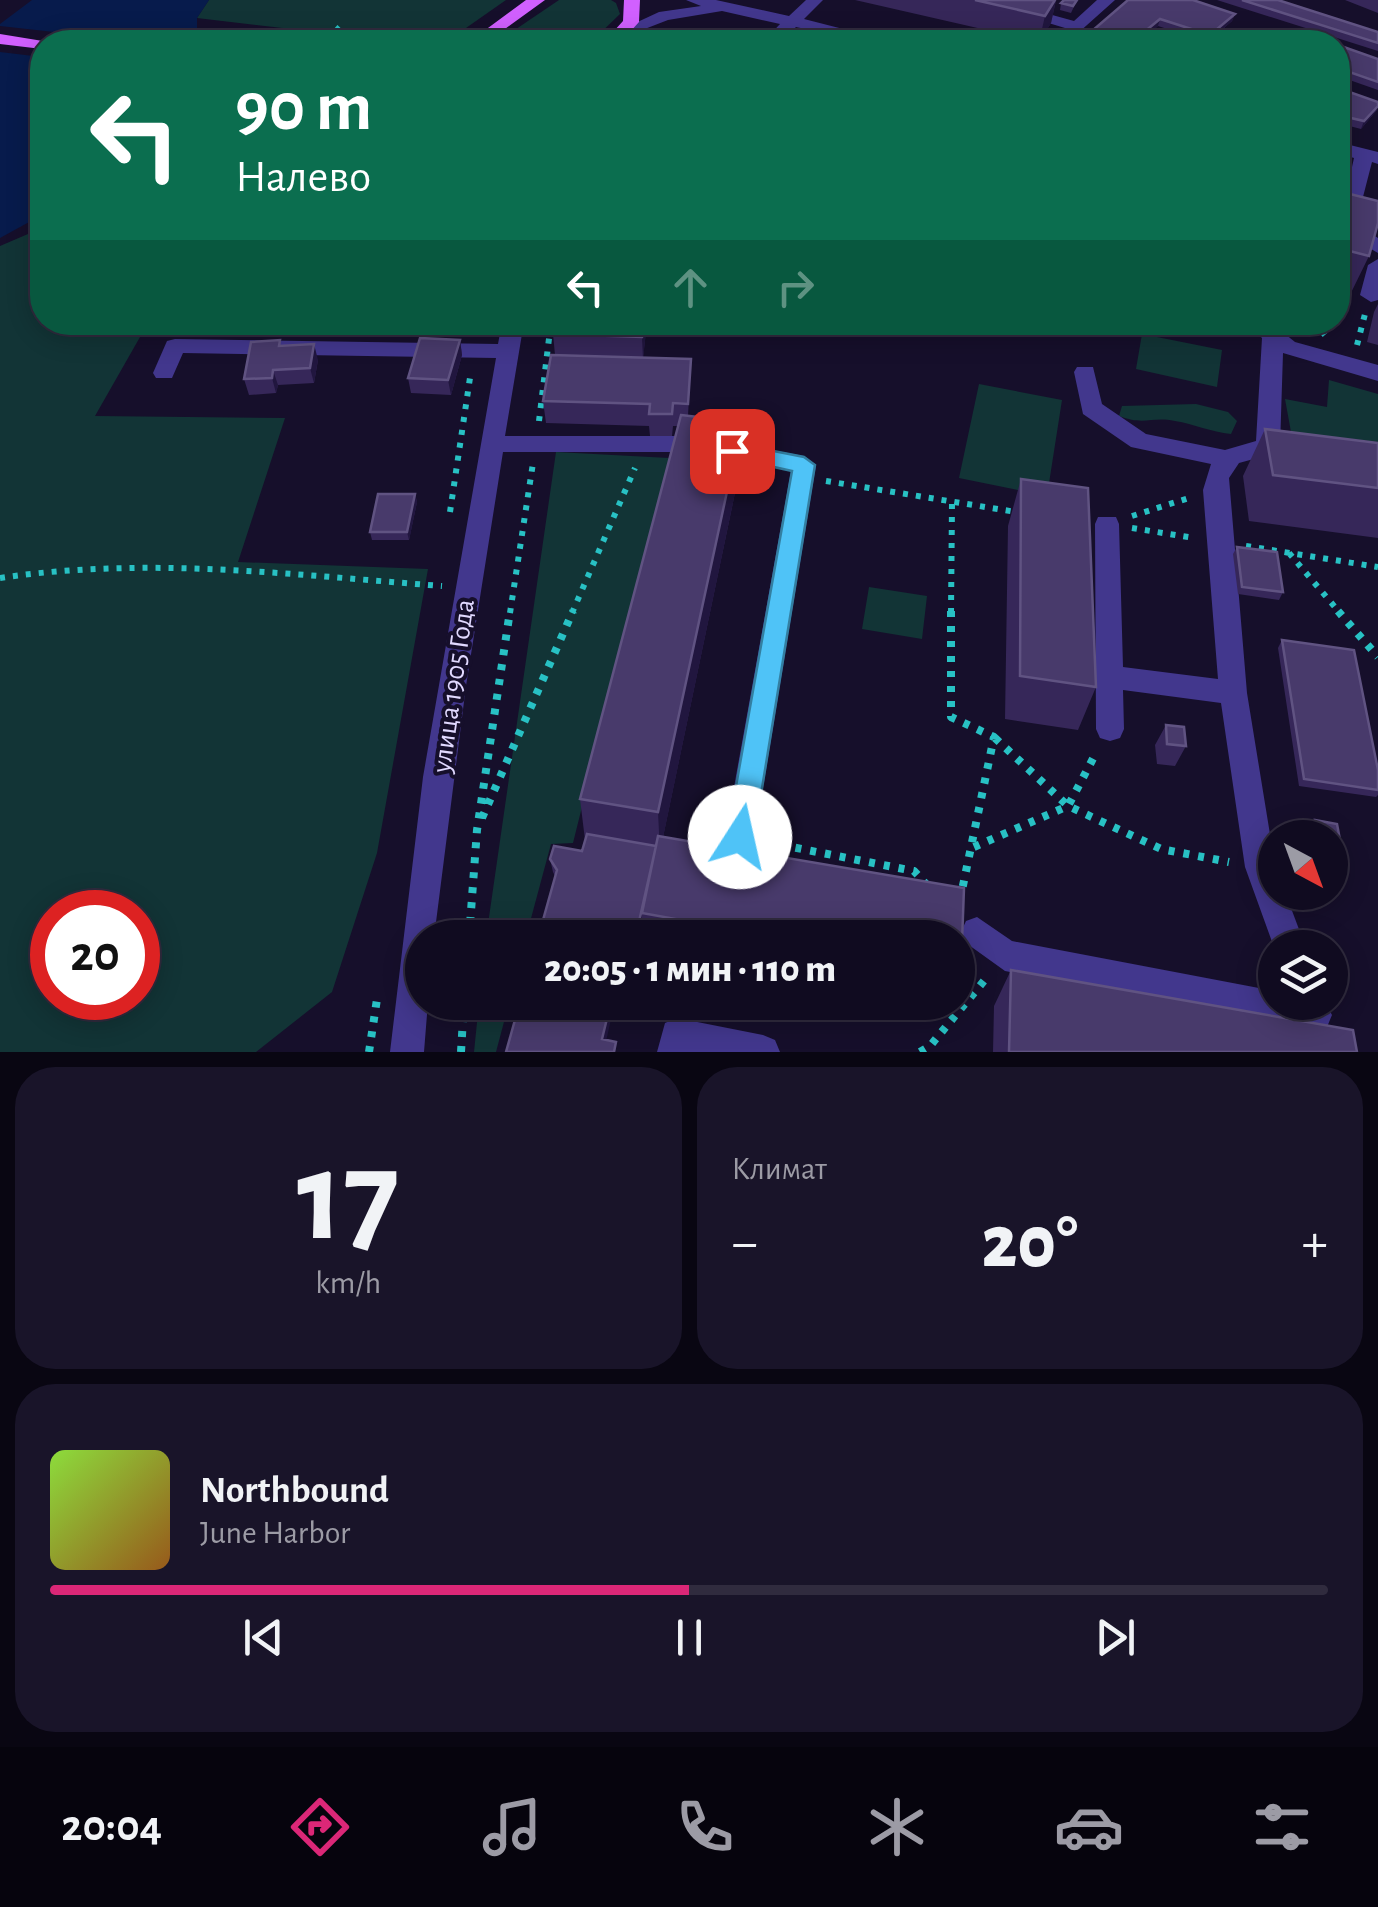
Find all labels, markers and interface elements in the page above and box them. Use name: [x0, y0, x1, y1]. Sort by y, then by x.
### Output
icon: left: [70, 70, 200, 200]
text: 90 m: [235, 73, 372, 143]
text: Налево: [235, 155, 371, 200]
icon: left: [558, 260, 613, 315]
icon: ahead: [663, 260, 718, 315]
icon: right: [768, 260, 823, 315]
pin: [690, 409, 775, 494]
icon: arrive: [705, 424, 760, 479]
street label: улица 1905 Года: [428, 597, 480, 775]
position arrow: [688, 785, 792, 889]
north arrow: [1258, 820, 1348, 910]
map controls: [1258, 820, 1348, 1020]
speed limit sign: 20: [30, 890, 160, 1020]
button: layers: [1258, 930, 1348, 1020]
text: 20:05 · 1 мин · 110 m: [544, 951, 836, 989]
text: 17: [297, 1134, 400, 1264]
text: Климат: [732, 1153, 827, 1185]
text: 20°: [981, 1206, 1078, 1281]
text: −: [732, 1216, 758, 1271]
text: +: [1302, 1216, 1328, 1271]
text: km/h: [315, 1267, 381, 1299]
text: Northbound: [200, 1472, 389, 1510]
text: June Harbor: [200, 1517, 350, 1549]
icon: previous: [236, 1610, 291, 1665]
icon: pause: [662, 1610, 717, 1665]
icon: next: [1088, 1610, 1143, 1665]
icon: directions: [285, 1792, 355, 1862]
icon: music: [477, 1792, 547, 1862]
icon: phone: [670, 1792, 740, 1862]
icon: climate: [862, 1792, 932, 1862]
icon: car: [1054, 1792, 1124, 1862]
icon: filters: [1247, 1792, 1317, 1862]
text: 20:04: [61, 1804, 162, 1849]

